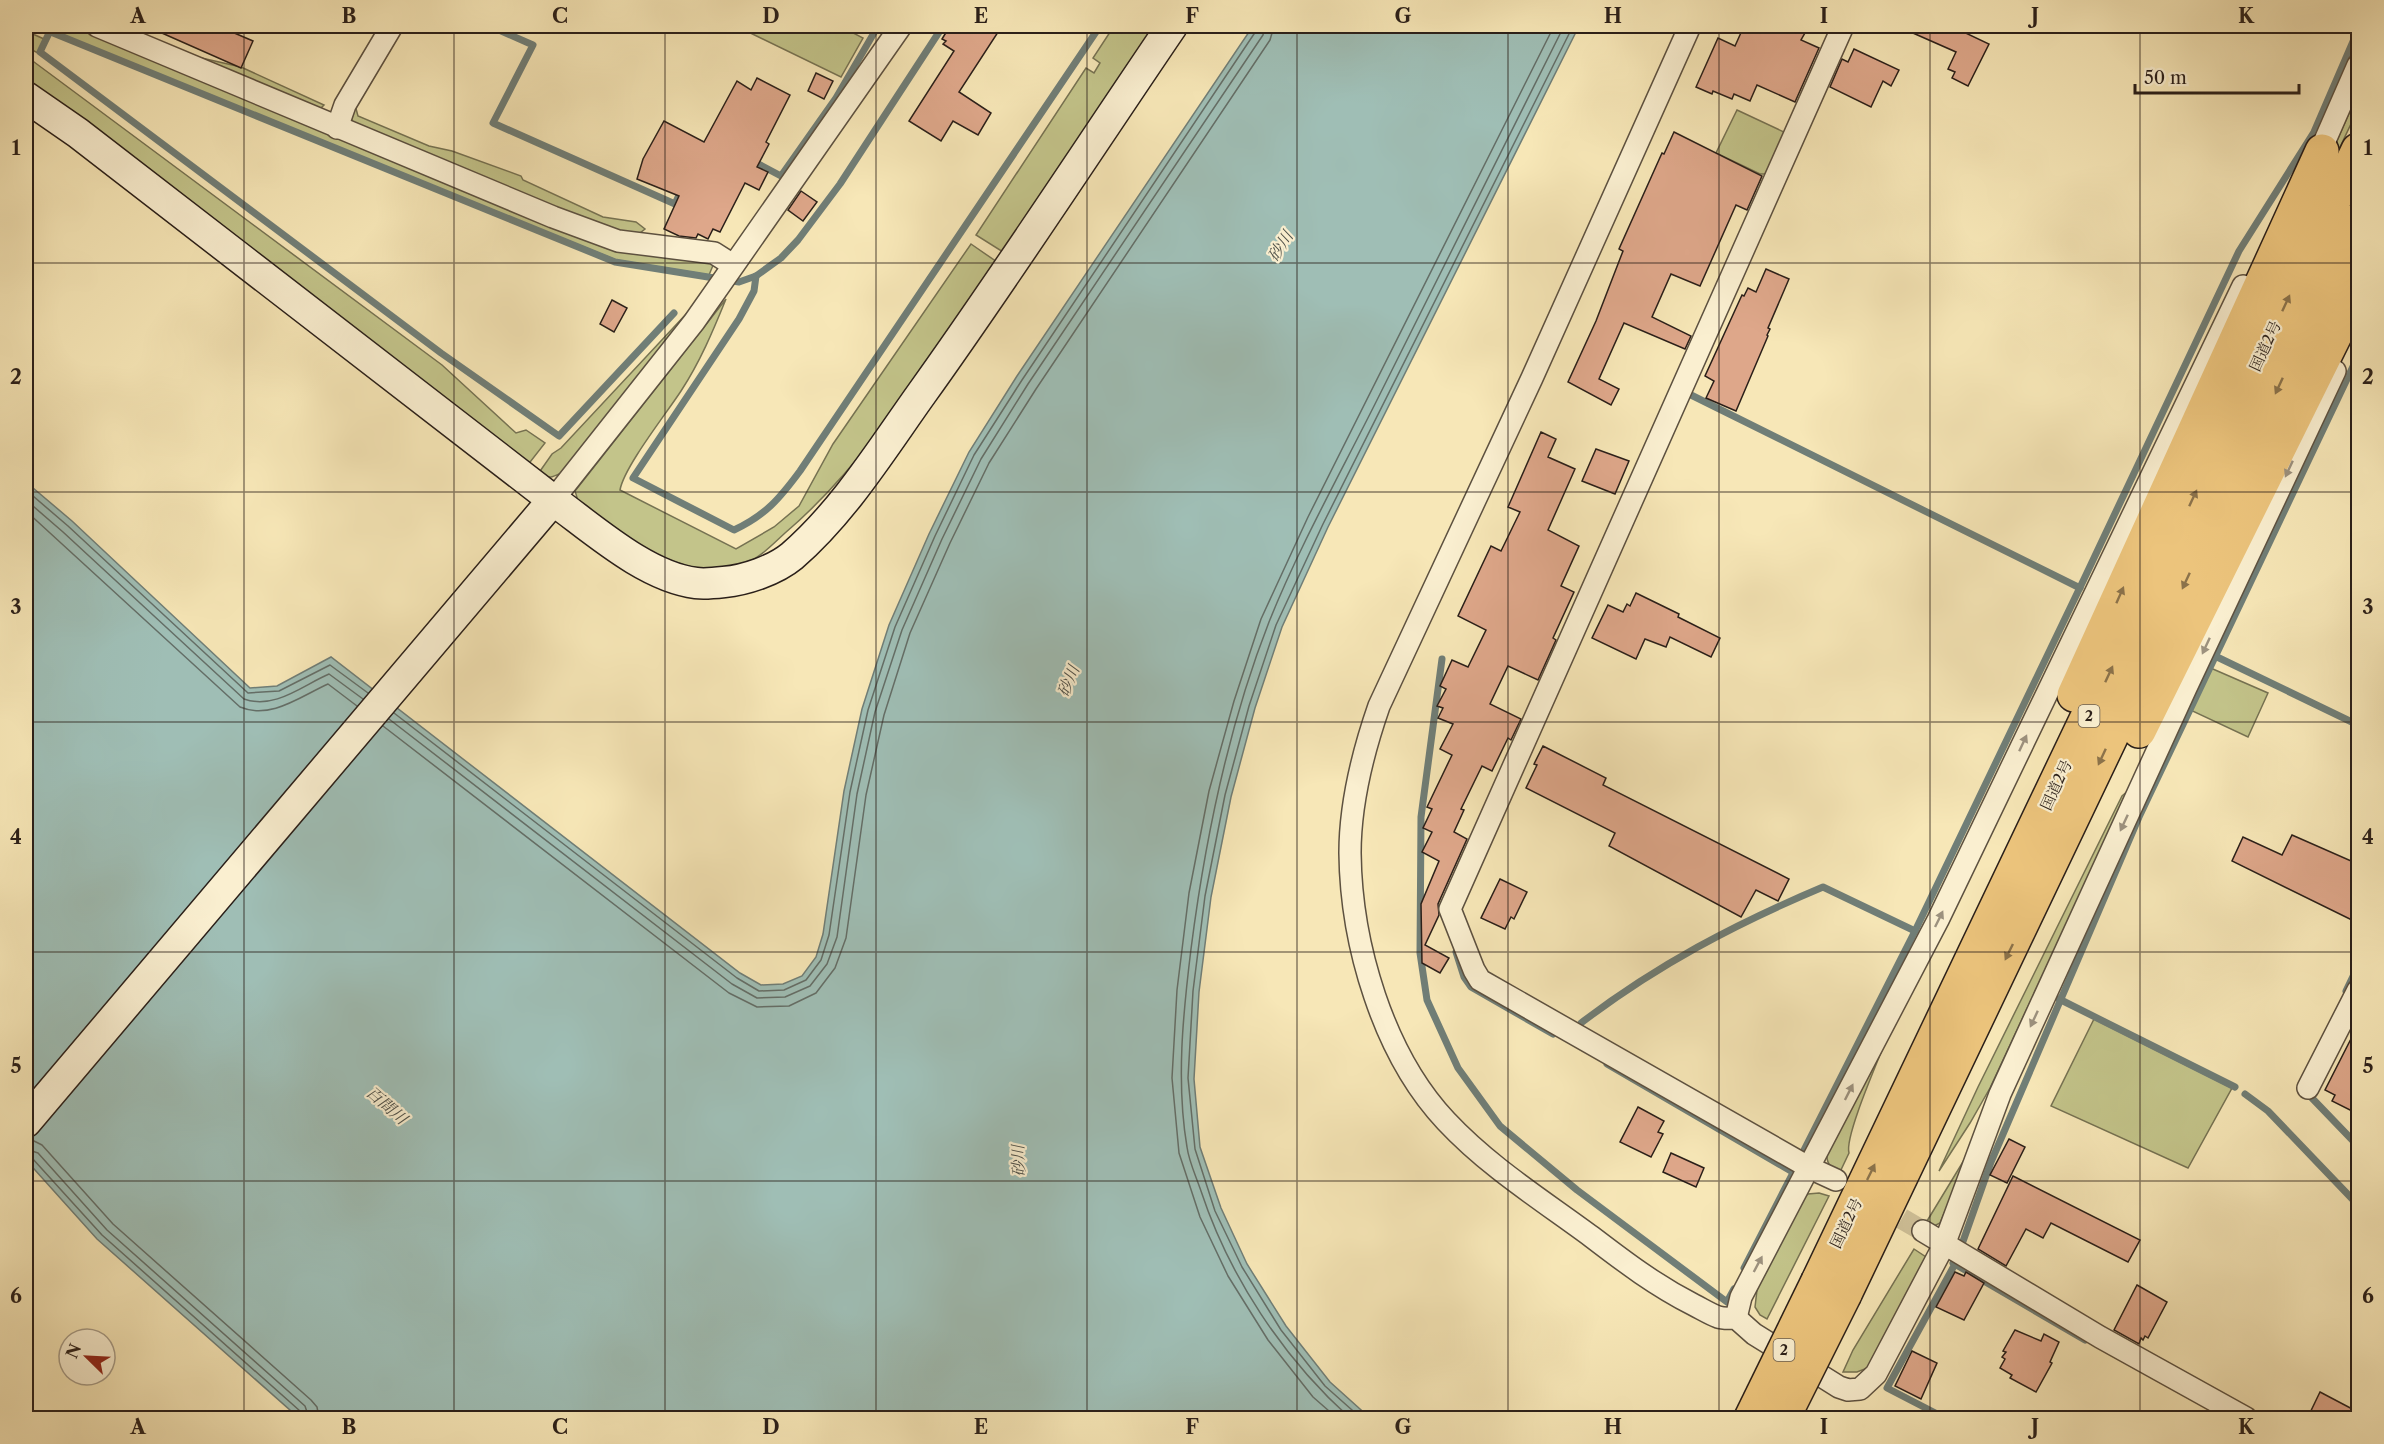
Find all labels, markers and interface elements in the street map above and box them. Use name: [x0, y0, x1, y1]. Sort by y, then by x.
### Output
text: A: [129, 4, 146, 28]
text: B: [342, 4, 357, 28]
text: C: [552, 4, 568, 28]
text: D: [762, 4, 780, 28]
text: E: [974, 4, 988, 28]
text: F: [1185, 4, 1199, 28]
text: G: [1395, 4, 1412, 28]
text: H: [1604, 4, 1622, 28]
text: I: [1820, 4, 1828, 28]
text: J: [2027, 4, 2039, 28]
text: K: [2238, 4, 2255, 28]
scale bar: [2135, 57, 2298, 95]
text: 50 m: [2144, 67, 2187, 89]
text: 1: [12, 136, 21, 160]
text: 1: [2364, 136, 2373, 160]
water label: 砂川: [1263, 225, 1298, 265]
one-way arrow: [2281, 294, 2290, 311]
street label: 国道2号: [2245, 318, 2285, 374]
text: 2: [10, 365, 22, 389]
text: 2: [2362, 365, 2374, 389]
one-way arrow: [2275, 378, 2284, 395]
one-way arrow: [2284, 461, 2293, 478]
one-way arrow: [2188, 489, 2197, 506]
one-way arrow: [2182, 573, 2191, 590]
one-way arrow: [2115, 586, 2124, 603]
text: 3: [10, 595, 22, 619]
text: 3: [2362, 595, 2374, 619]
one-way arrow: [2201, 637, 2210, 654]
water label: 砂川: [1053, 661, 1084, 700]
one-way arrow: [2104, 665, 2113, 682]
road number: 2: [2078, 705, 2100, 727]
one-way arrow: [2018, 734, 2027, 751]
one-way arrow: [2098, 749, 2107, 766]
street label: 国道2号: [2036, 757, 2076, 813]
one-way arrow: [2119, 814, 2129, 832]
text: 4: [10, 825, 22, 849]
text: 4: [2362, 825, 2374, 849]
one-way arrow: [1934, 910, 1944, 927]
one-way arrow: [2005, 943, 2015, 961]
one-way arrow: [2029, 1011, 2039, 1029]
text: 5: [10, 1054, 22, 1078]
text: 5: [2362, 1054, 2374, 1078]
water label: 百間川: [362, 1082, 413, 1130]
one-way arrow: [1844, 1083, 1854, 1101]
water label: 砂川: [1007, 1143, 1029, 1177]
one-way arrow: [1866, 1163, 1876, 1180]
street label: 国道2号: [1826, 1195, 1866, 1251]
one-way arrow: [1753, 1256, 1763, 1273]
text: 6: [10, 1284, 22, 1308]
text: 6: [2362, 1284, 2374, 1308]
north arrow: [57, 1327, 117, 1387]
road number: 2: [1774, 1339, 1794, 1361]
text: N: [61, 1340, 85, 1361]
text: A: [129, 1415, 146, 1439]
text: B: [342, 1415, 357, 1439]
text: C: [552, 1415, 568, 1439]
text: D: [762, 1415, 780, 1439]
text: E: [974, 1415, 988, 1439]
text: F: [1185, 1415, 1199, 1439]
text: G: [1395, 1415, 1412, 1439]
text: H: [1604, 1415, 1622, 1439]
text: I: [1820, 1415, 1828, 1439]
text: J: [2027, 1415, 2039, 1439]
text: K: [2238, 1415, 2255, 1439]

